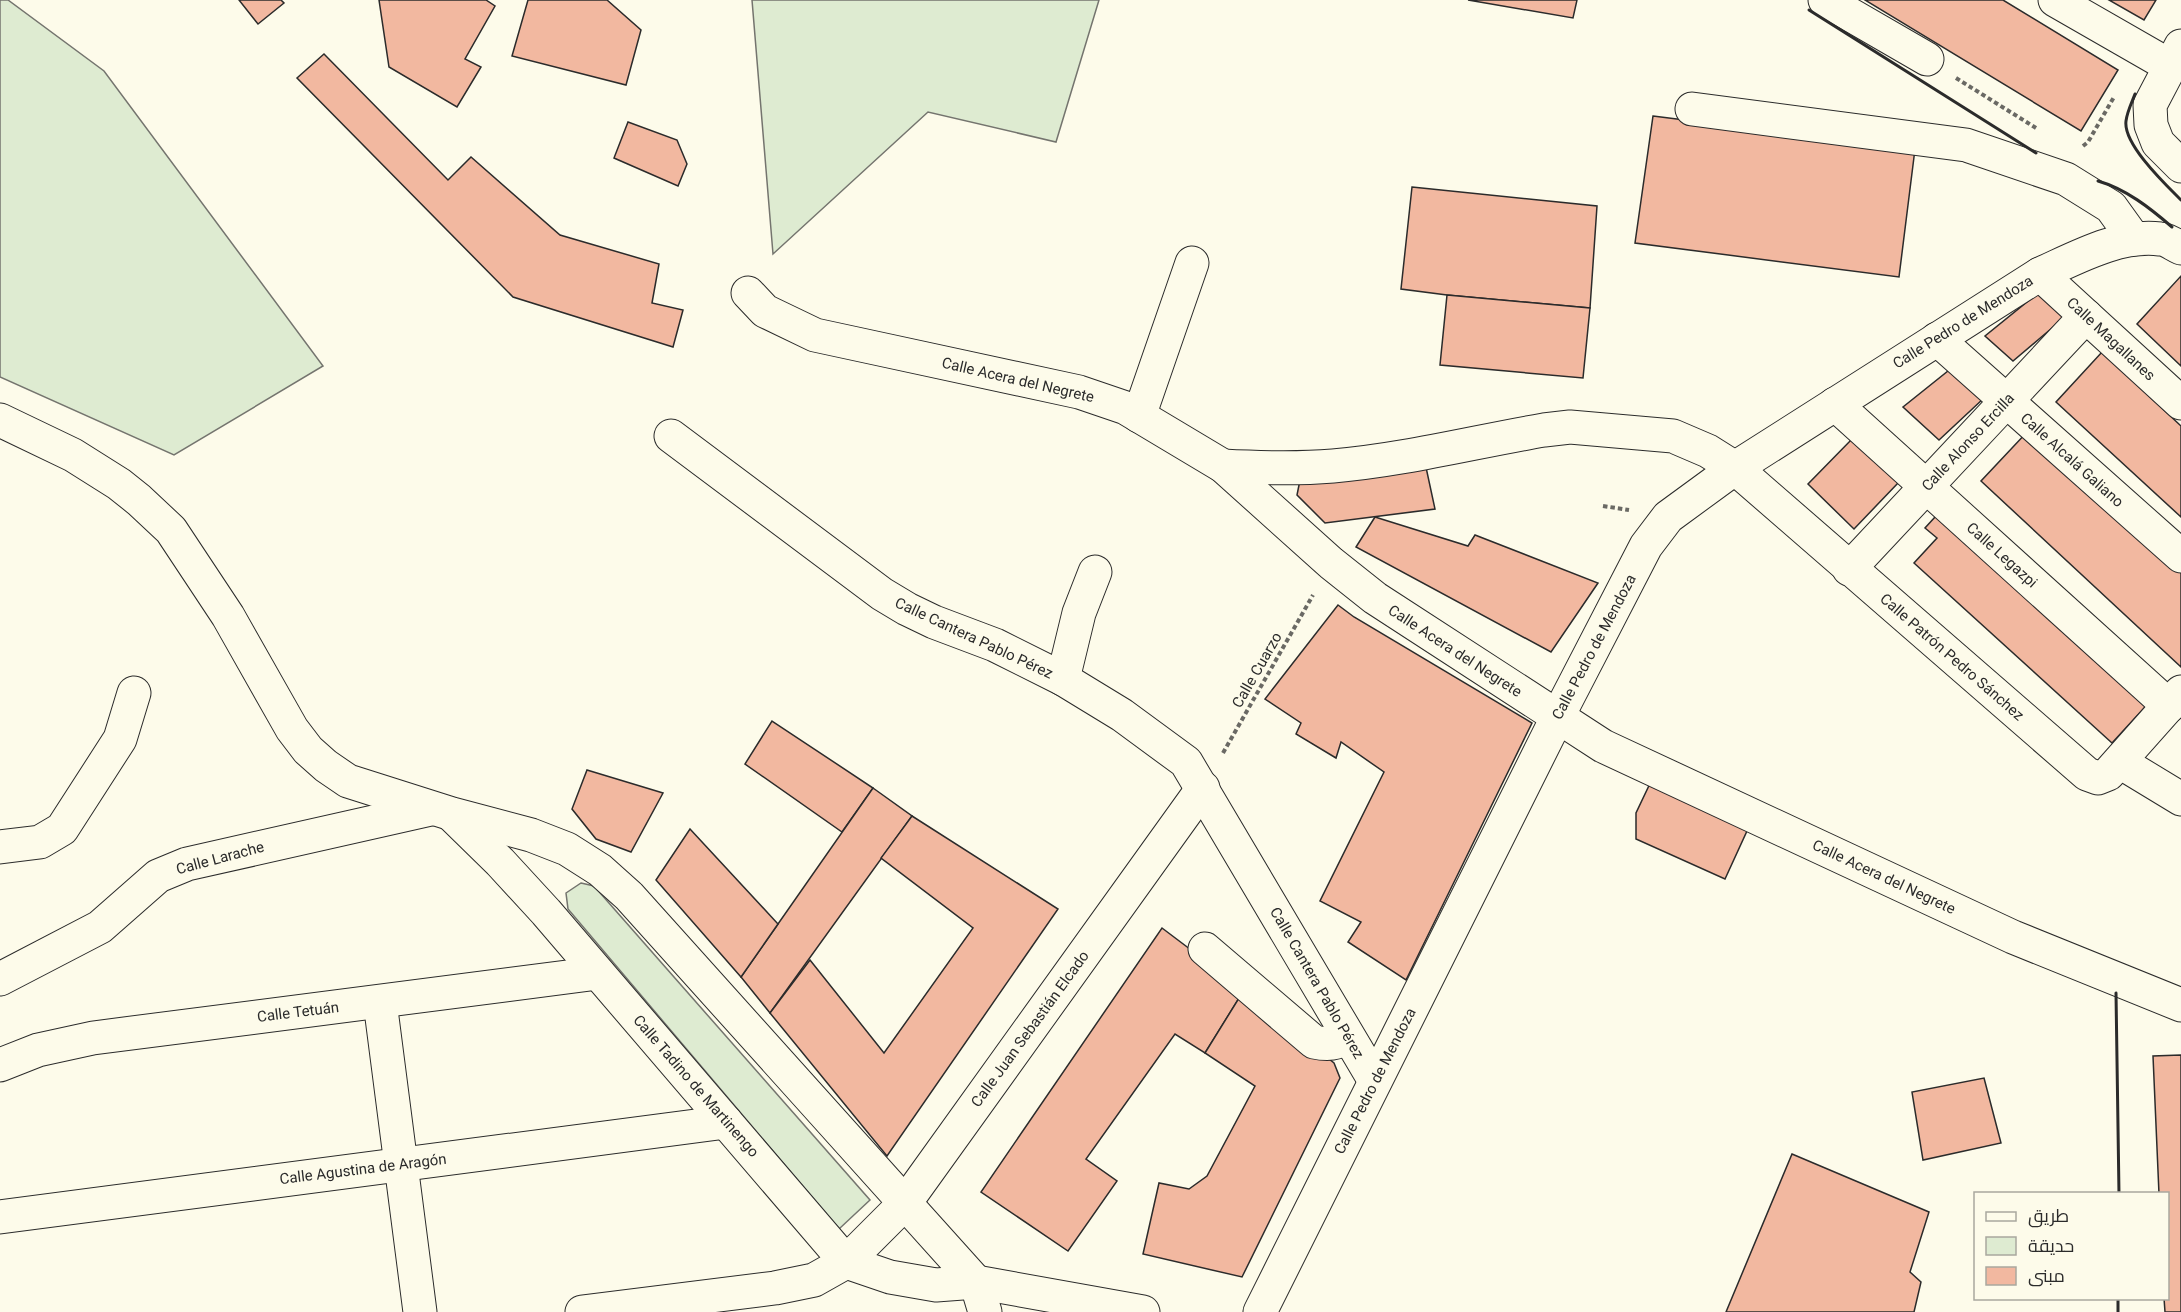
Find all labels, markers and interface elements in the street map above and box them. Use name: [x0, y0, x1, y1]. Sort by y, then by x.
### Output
street label: Calle Pedro de Mendoza: [1890, 271, 2036, 373]
street label: Calle Magallanes: [2063, 293, 2159, 385]
street label: Calle Acera del Negrete: [940, 354, 1096, 406]
street label: Calle Alonso Ercilla: [1918, 389, 2018, 495]
street label: Calle Alcalá Galiano: [2017, 409, 2127, 511]
street label: Calle Legazpi: [1963, 519, 2041, 591]
street label: Calle Pedro de Mendoza: [1548, 571, 1640, 723]
street label: Calle Patrón Pedro Sánchez: [1876, 590, 2028, 724]
street label: Calle Cantera Pablo Pérez: [892, 593, 1056, 683]
street label: Calle Acera del Negrete: [1385, 601, 1525, 701]
street label: Calle Cuarzo: [1228, 629, 1286, 711]
street label: Calle Acera del Negrete: [1810, 836, 1958, 918]
street label: Calle Larache: [174, 838, 266, 878]
street label: Calle Cantera Pablo Pérez: [1266, 904, 1368, 1062]
street label: Calle Juan Sebastián Elcado: [967, 947, 1093, 1111]
street label: Calle Tetuán: [256, 998, 340, 1026]
street label: Calle Pedro de Mendoza: [1330, 1005, 1420, 1157]
street label: Calle Tadino de Martinengo: [629, 1011, 763, 1161]
street label: Calle Agustina de Aragón: [279, 1150, 447, 1188]
legend: [1974, 1192, 2169, 1300]
text: طريق: [2028, 1205, 2069, 1228]
text: حديقة: [2028, 1235, 2074, 1256]
text: مبنى: [2028, 1265, 2065, 1287]

